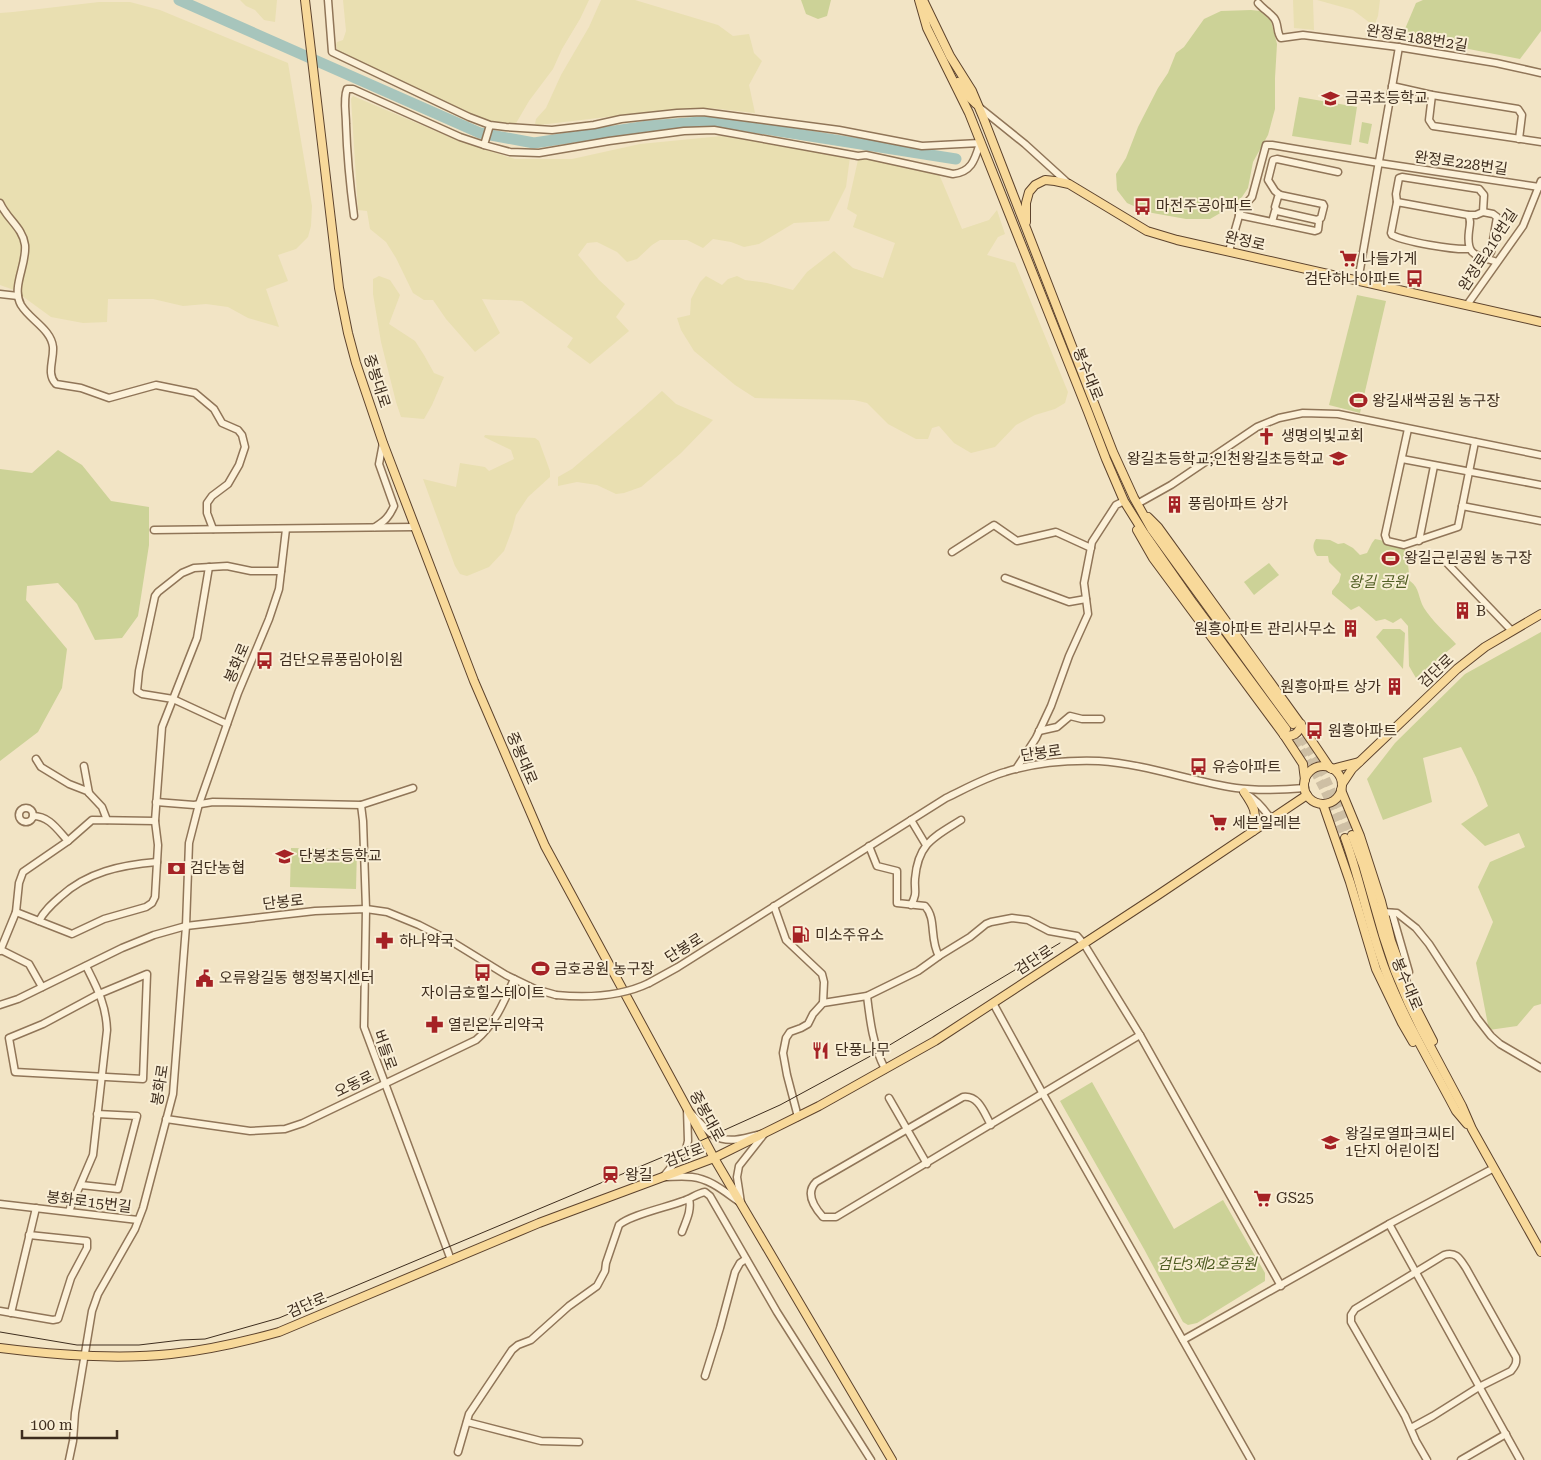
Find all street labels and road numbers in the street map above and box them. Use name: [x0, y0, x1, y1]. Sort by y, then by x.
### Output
street label: 완정로188번2길: [1365, 21, 1469, 55]
street label: 완정로228번길: [1413, 148, 1509, 178]
street label: 완정로216번길: [1455, 206, 1521, 294]
street label: 완정로: [1223, 228, 1267, 254]
street label: 봉수대로: [1069, 345, 1107, 403]
street label: 중봉대로: [360, 352, 394, 410]
street label: 봉화로: [221, 640, 253, 686]
street label: 검단로: [1415, 650, 1457, 692]
street label: 중봉대로: [503, 729, 541, 787]
street label: 단봉로: [1019, 741, 1063, 765]
street label: 단봉로: [261, 891, 305, 913]
street label: 단봉로: [662, 929, 706, 967]
street label: 검단로: [1012, 941, 1056, 979]
street label: 봉수대로: [1388, 955, 1426, 1013]
street label: 버들로: [369, 1027, 401, 1073]
street label: 봉화로: [148, 1063, 172, 1107]
street label: 오동로: [331, 1067, 377, 1101]
street label: 중봉대로: [686, 1087, 728, 1145]
street label: 검단로: [661, 1139, 707, 1171]
street label: 봉화로15번길: [45, 1188, 133, 1216]
street label: 검단로: [284, 1289, 330, 1321]

